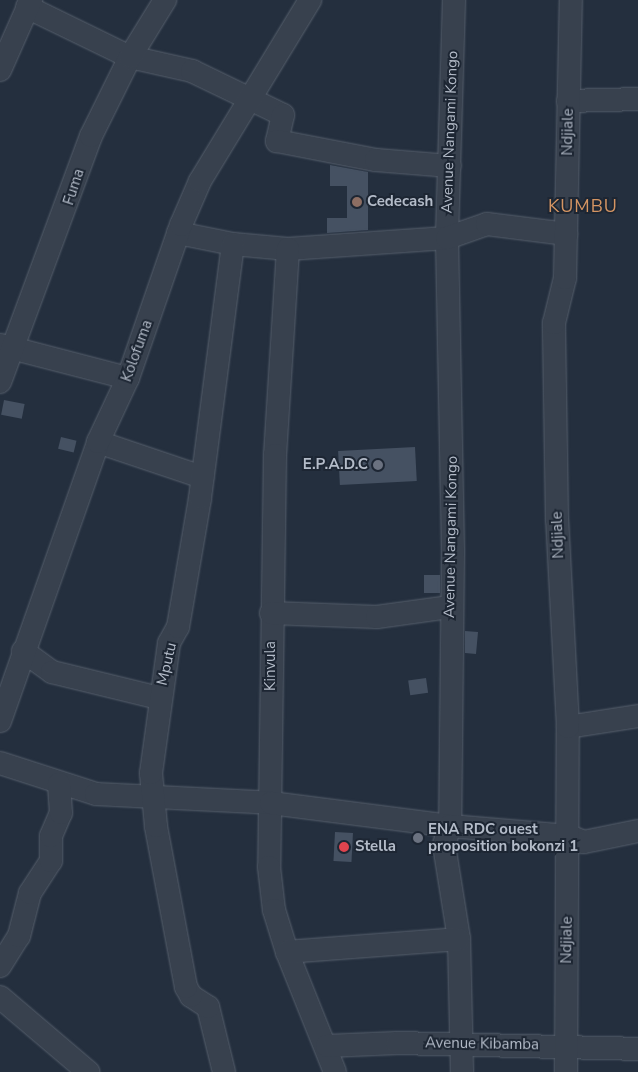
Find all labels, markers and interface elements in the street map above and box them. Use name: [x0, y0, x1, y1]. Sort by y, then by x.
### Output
street label: Avenue Nangami Kongo: [438, 50, 462, 214]
street label: Ndjiale: [559, 108, 577, 156]
street label: Fuma: [60, 167, 88, 207]
place label: Cedecash: [367, 193, 433, 211]
district label: KUMBU: [547, 195, 619, 217]
marker: Cedecash: [351, 196, 363, 208]
street label: Kolofuma: [118, 318, 156, 384]
place label: E.P.A.D.C: [303, 456, 368, 474]
street label: Avenue Nangami Kongo: [441, 456, 461, 618]
marker: E.P.A.D.C: [372, 459, 384, 471]
street label: Ndjiale: [548, 511, 568, 559]
street label: Mputu: [153, 641, 181, 687]
street label: Kinvula: [262, 641, 280, 691]
place label: ENA RDC ouest proposition bokonzi 1: [428, 820, 578, 855]
marker: ENA RDC ouest proposition bokonzi 1: [412, 832, 424, 844]
place label: Stella: [355, 838, 396, 856]
marker: Stella: [337, 840, 351, 854]
street label: Ndjiale: [558, 916, 576, 964]
street label: Avenue Kibamba: [425, 1034, 539, 1054]

